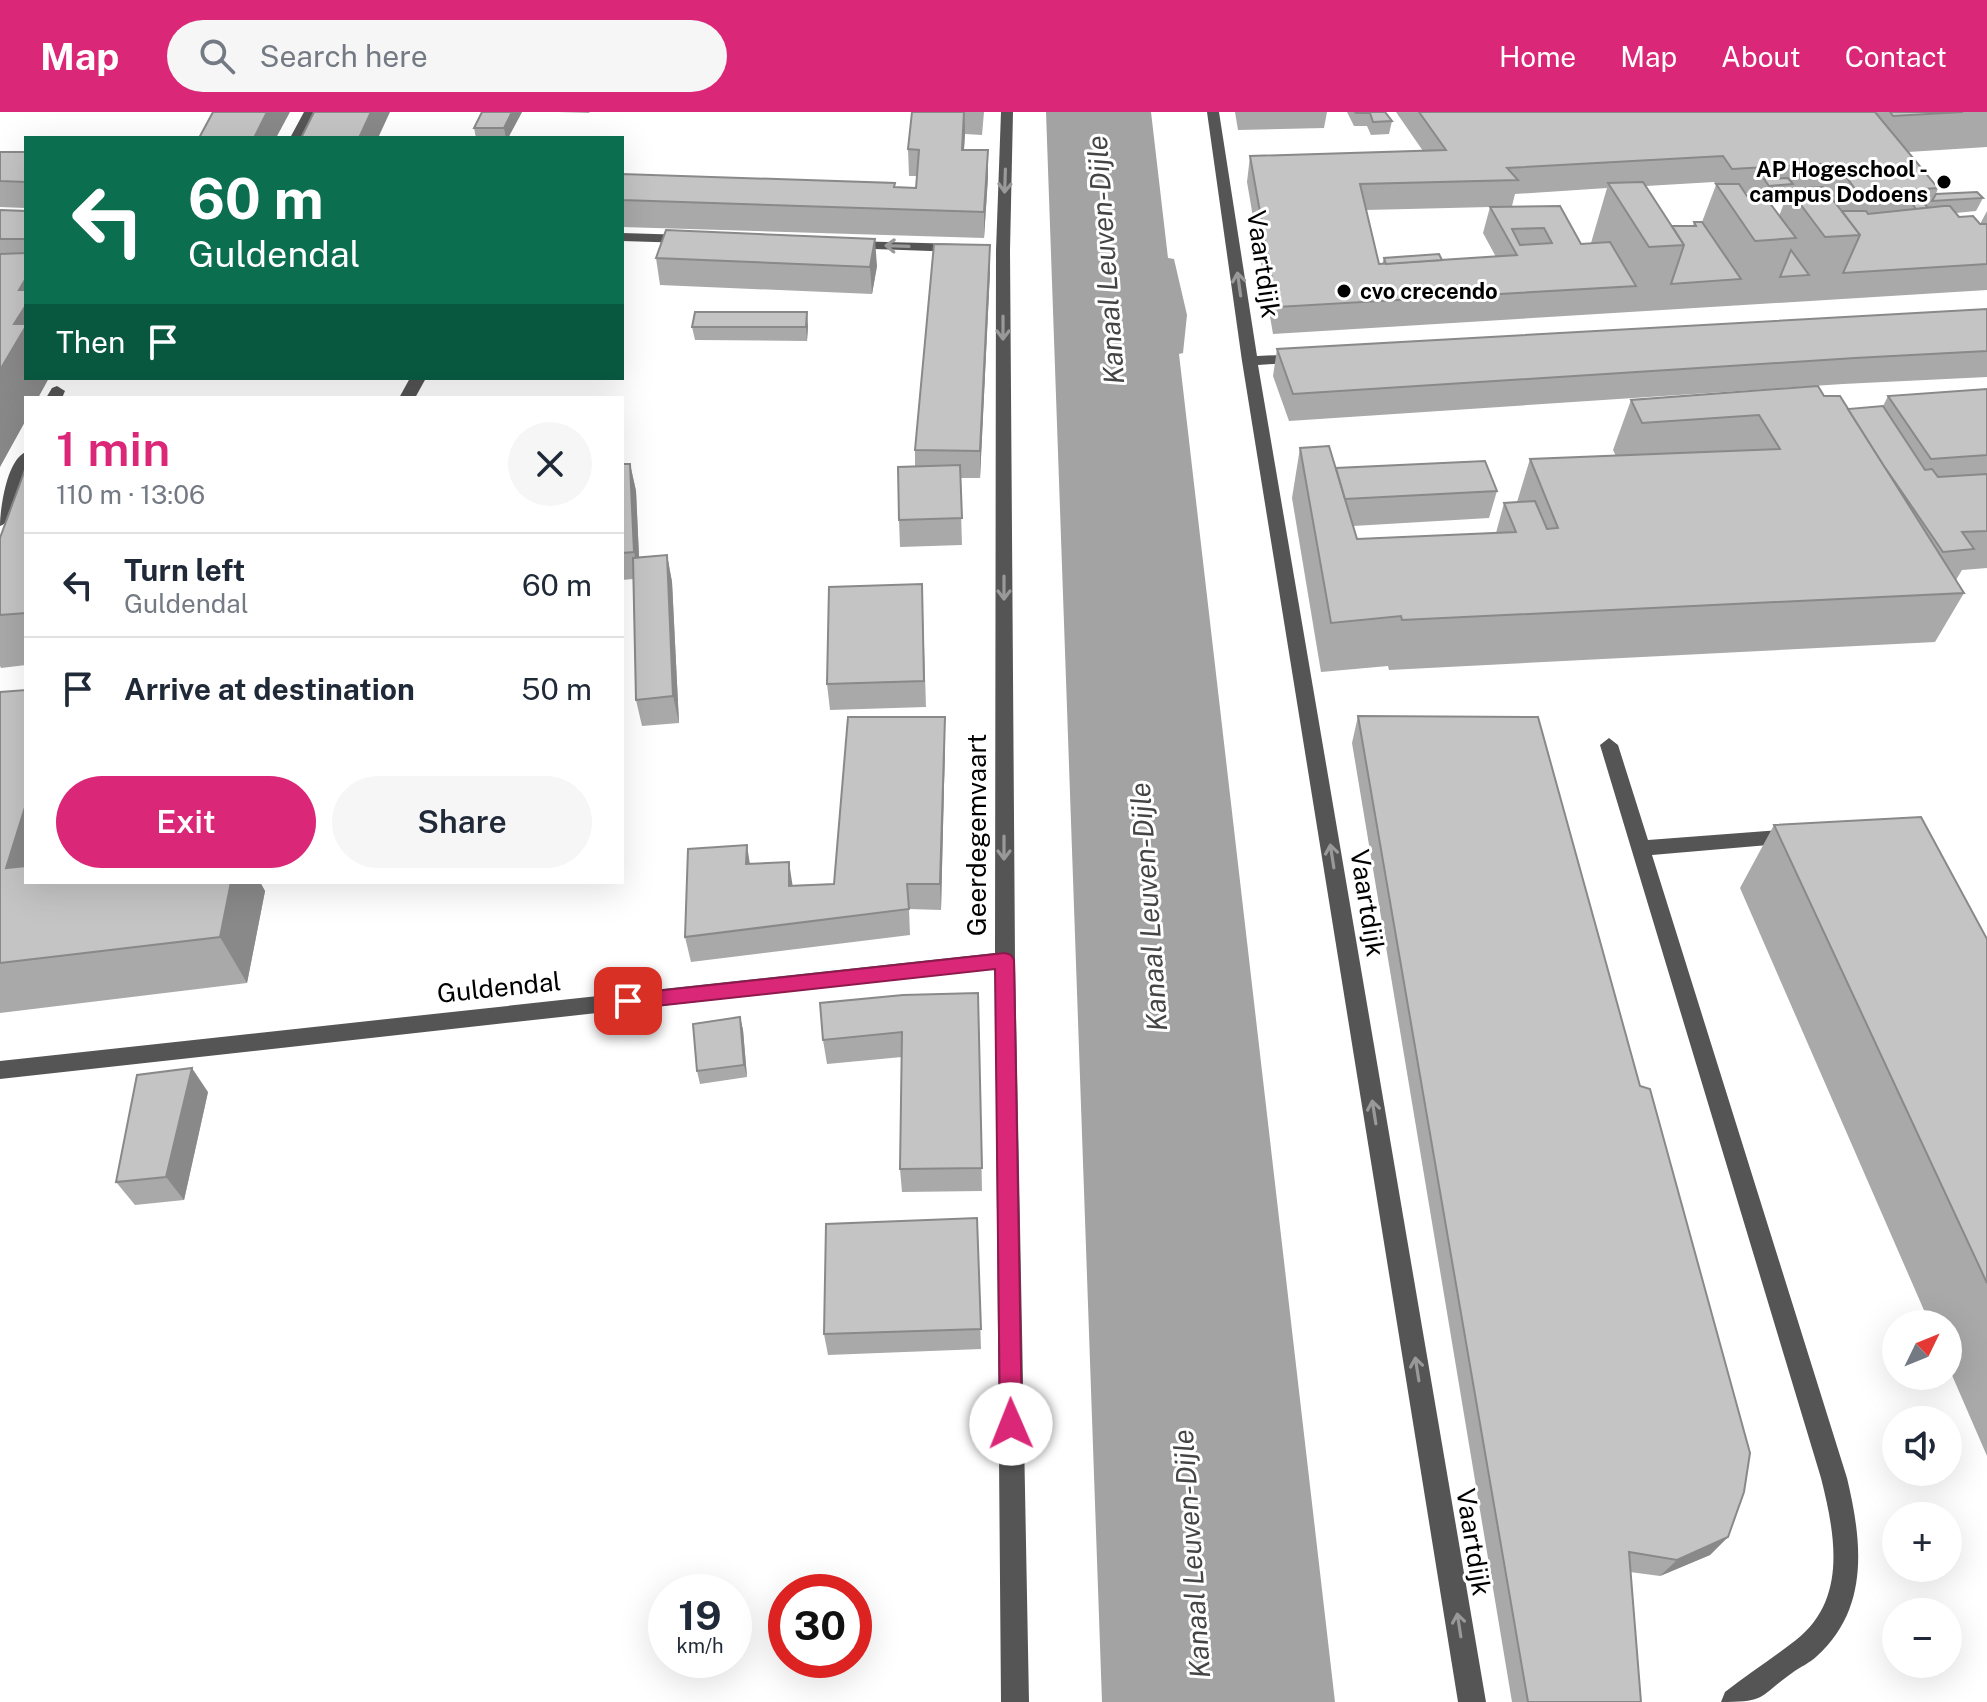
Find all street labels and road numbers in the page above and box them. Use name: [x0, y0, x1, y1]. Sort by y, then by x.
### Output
street label: Vaartdijk: [1241, 208, 1287, 320]
street label: Geerdegemvaart: [961, 734, 992, 936]
street label: Vaartdijk: [1344, 847, 1392, 959]
street label: Guldendal: [435, 965, 563, 1009]
street label: Vaartdijk: [1450, 1486, 1498, 1598]

